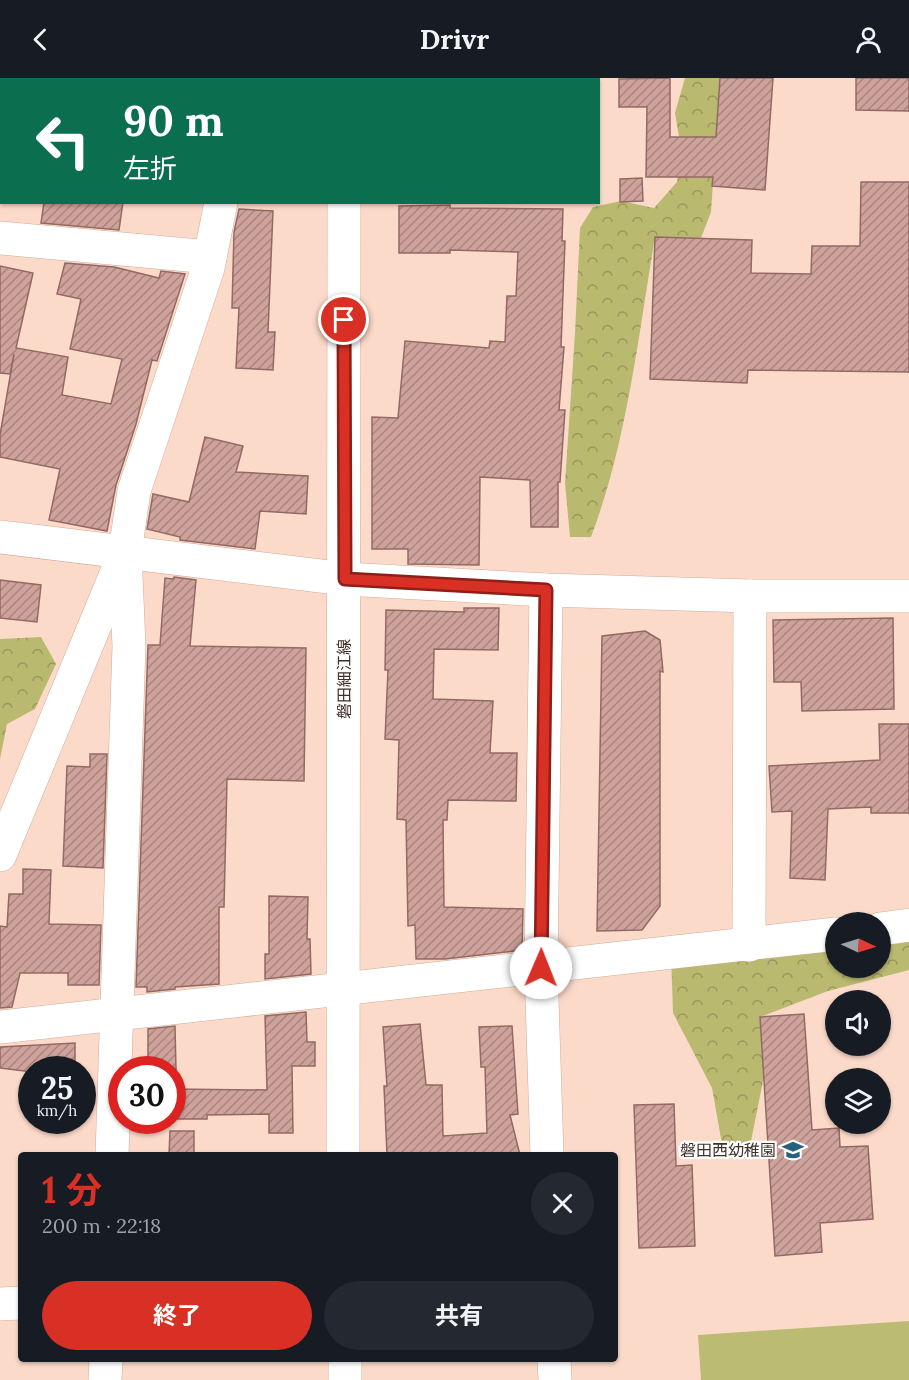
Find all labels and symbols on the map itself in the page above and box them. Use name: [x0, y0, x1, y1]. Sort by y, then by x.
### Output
pin: [318, 294, 369, 345]
street label: 磐田細江線: [334, 639, 354, 719]
north arrow: [825, 912, 891, 978]
position arrow: [509, 936, 573, 1000]
speed limit sign: 30: [108, 1056, 186, 1134]
school or university icon: 磐田西幼稚園: [781, 1138, 805, 1162]
place label: 磐田西幼稚園: [680, 1140, 776, 1160]

